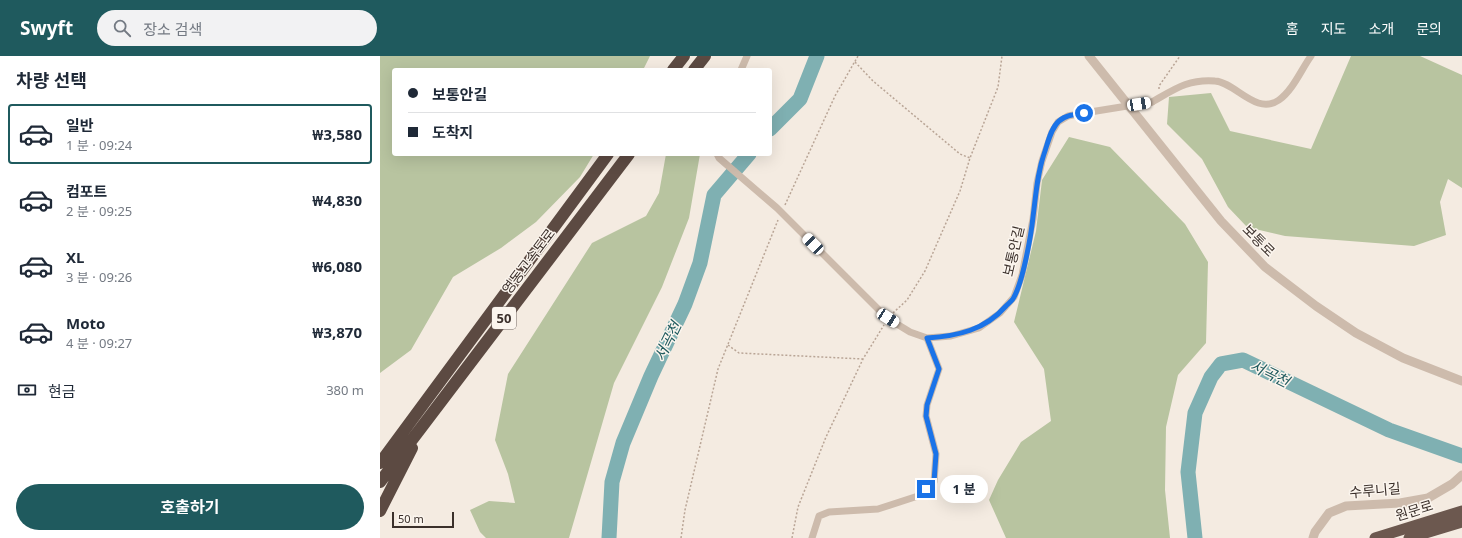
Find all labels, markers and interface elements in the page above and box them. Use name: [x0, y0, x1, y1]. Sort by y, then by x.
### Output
search box: [97, 10, 377, 46]
text: Swyft: [20, 15, 73, 41]
icon: search: [111, 17, 133, 39]
text: 장소 검색: [143, 19, 202, 39]
text: 홈: [1286, 19, 1299, 38]
text: 지도: [1321, 19, 1346, 38]
text: 소개: [1368, 19, 1394, 38]
text: 문의: [1416, 19, 1442, 38]
text: 차량 선택: [16, 68, 87, 92]
text: 보통안길: [432, 84, 487, 104]
car: [1126, 96, 1152, 112]
route start: [1075, 104, 1093, 122]
text: 일반: [66, 115, 94, 135]
icon: car: [18, 116, 54, 152]
text: 도착지: [432, 122, 473, 142]
text: ₩3,580: [312, 124, 362, 144]
text: 1 분 · 09:24: [66, 136, 132, 154]
text: 컴포트: [66, 181, 107, 201]
icon: car: [18, 182, 54, 218]
text: ₩4,830: [312, 190, 362, 210]
text: 2 분 · 09:25: [66, 202, 132, 220]
street label: 보통로: [1239, 220, 1279, 260]
street label: 영동고속도로: [497, 224, 559, 298]
street label: 보통안길: [998, 224, 1028, 278]
car: [800, 231, 826, 257]
text: XL: [66, 247, 84, 267]
icon: car: [18, 248, 54, 284]
text: ₩6,080: [312, 256, 362, 276]
text: 3 분 · 09:26: [66, 268, 132, 286]
car: [875, 306, 901, 330]
road number: 50: [492, 307, 516, 329]
text: Moto: [66, 313, 105, 333]
icon: car: [18, 314, 54, 350]
water label: 서곡천: [649, 316, 686, 364]
text: ₩3,870: [312, 322, 362, 342]
text: 4 분 · 09:27: [66, 334, 132, 352]
water label: 서곡천: [1247, 355, 1295, 392]
icon: cash: [16, 379, 38, 401]
text: 현금: [48, 381, 76, 401]
text: 380 m: [326, 381, 364, 399]
callout: 1 분: [940, 475, 988, 503]
street label: 수루니길: [1349, 478, 1401, 502]
route end: [917, 480, 935, 498]
text: 1 분: [953, 480, 975, 498]
button: 호출하기: [16, 484, 364, 530]
street label: 원문로: [1393, 495, 1435, 525]
scale bar: [392, 510, 454, 529]
text: 50 m: [398, 511, 424, 526]

